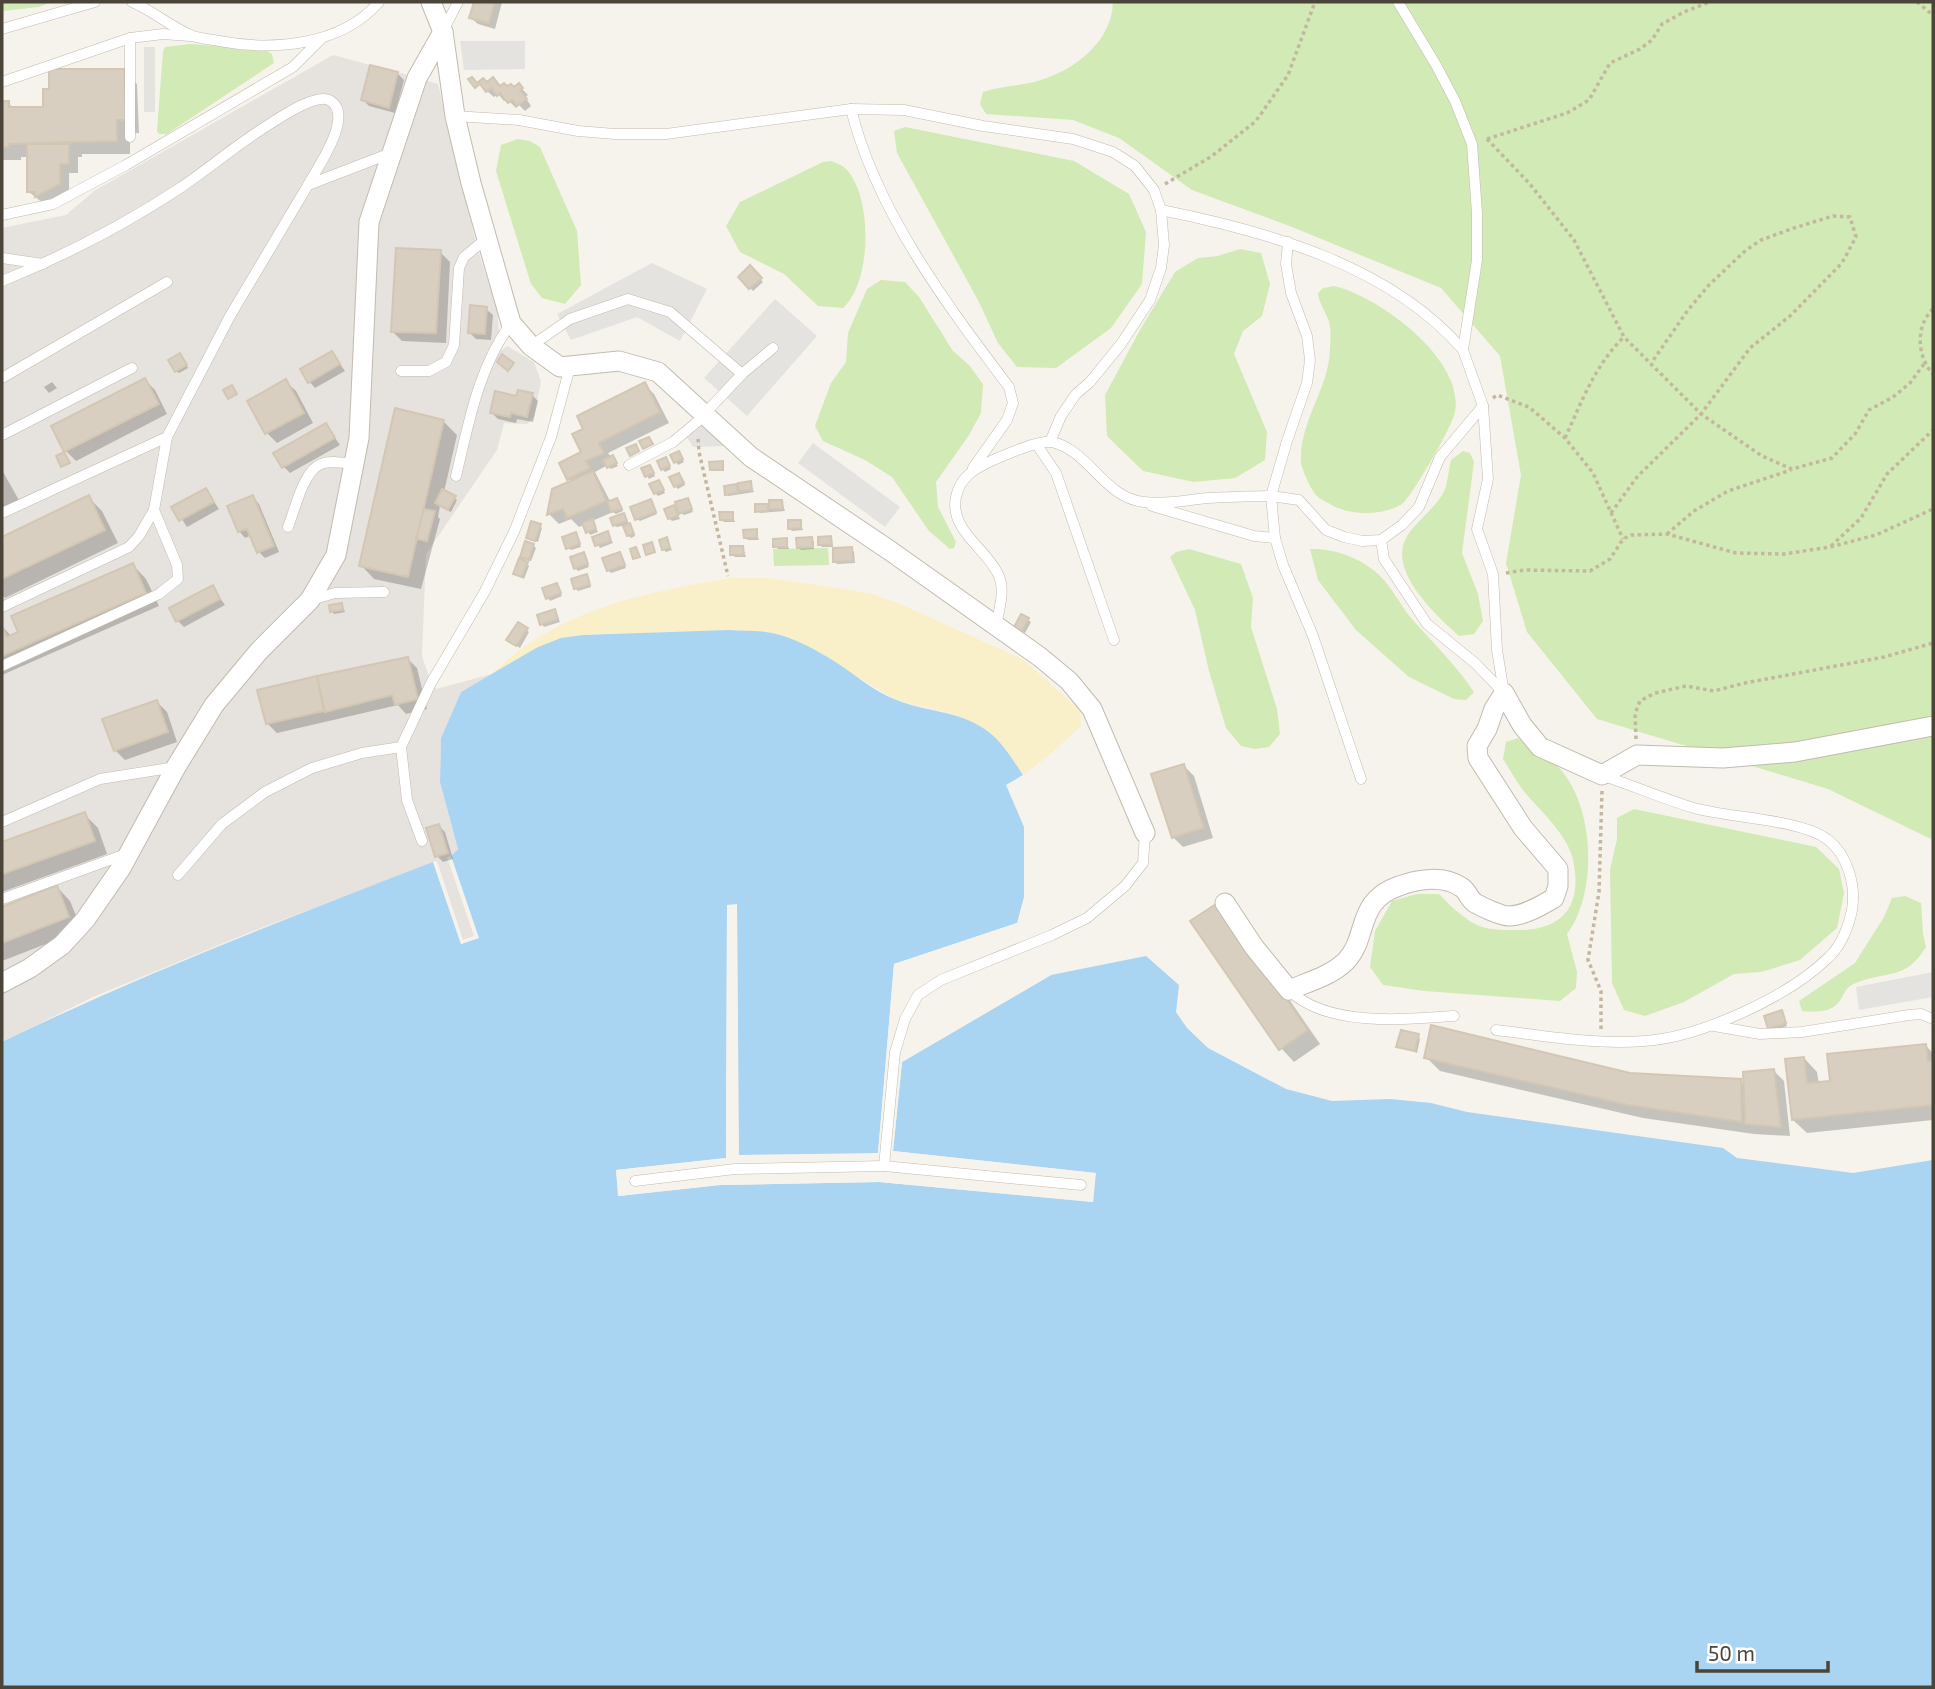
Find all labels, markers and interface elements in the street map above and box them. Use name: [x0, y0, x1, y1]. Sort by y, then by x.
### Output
scale bar: [1697, 1630, 1828, 1674]
text: 50 m: [1708, 1640, 1755, 1665]

